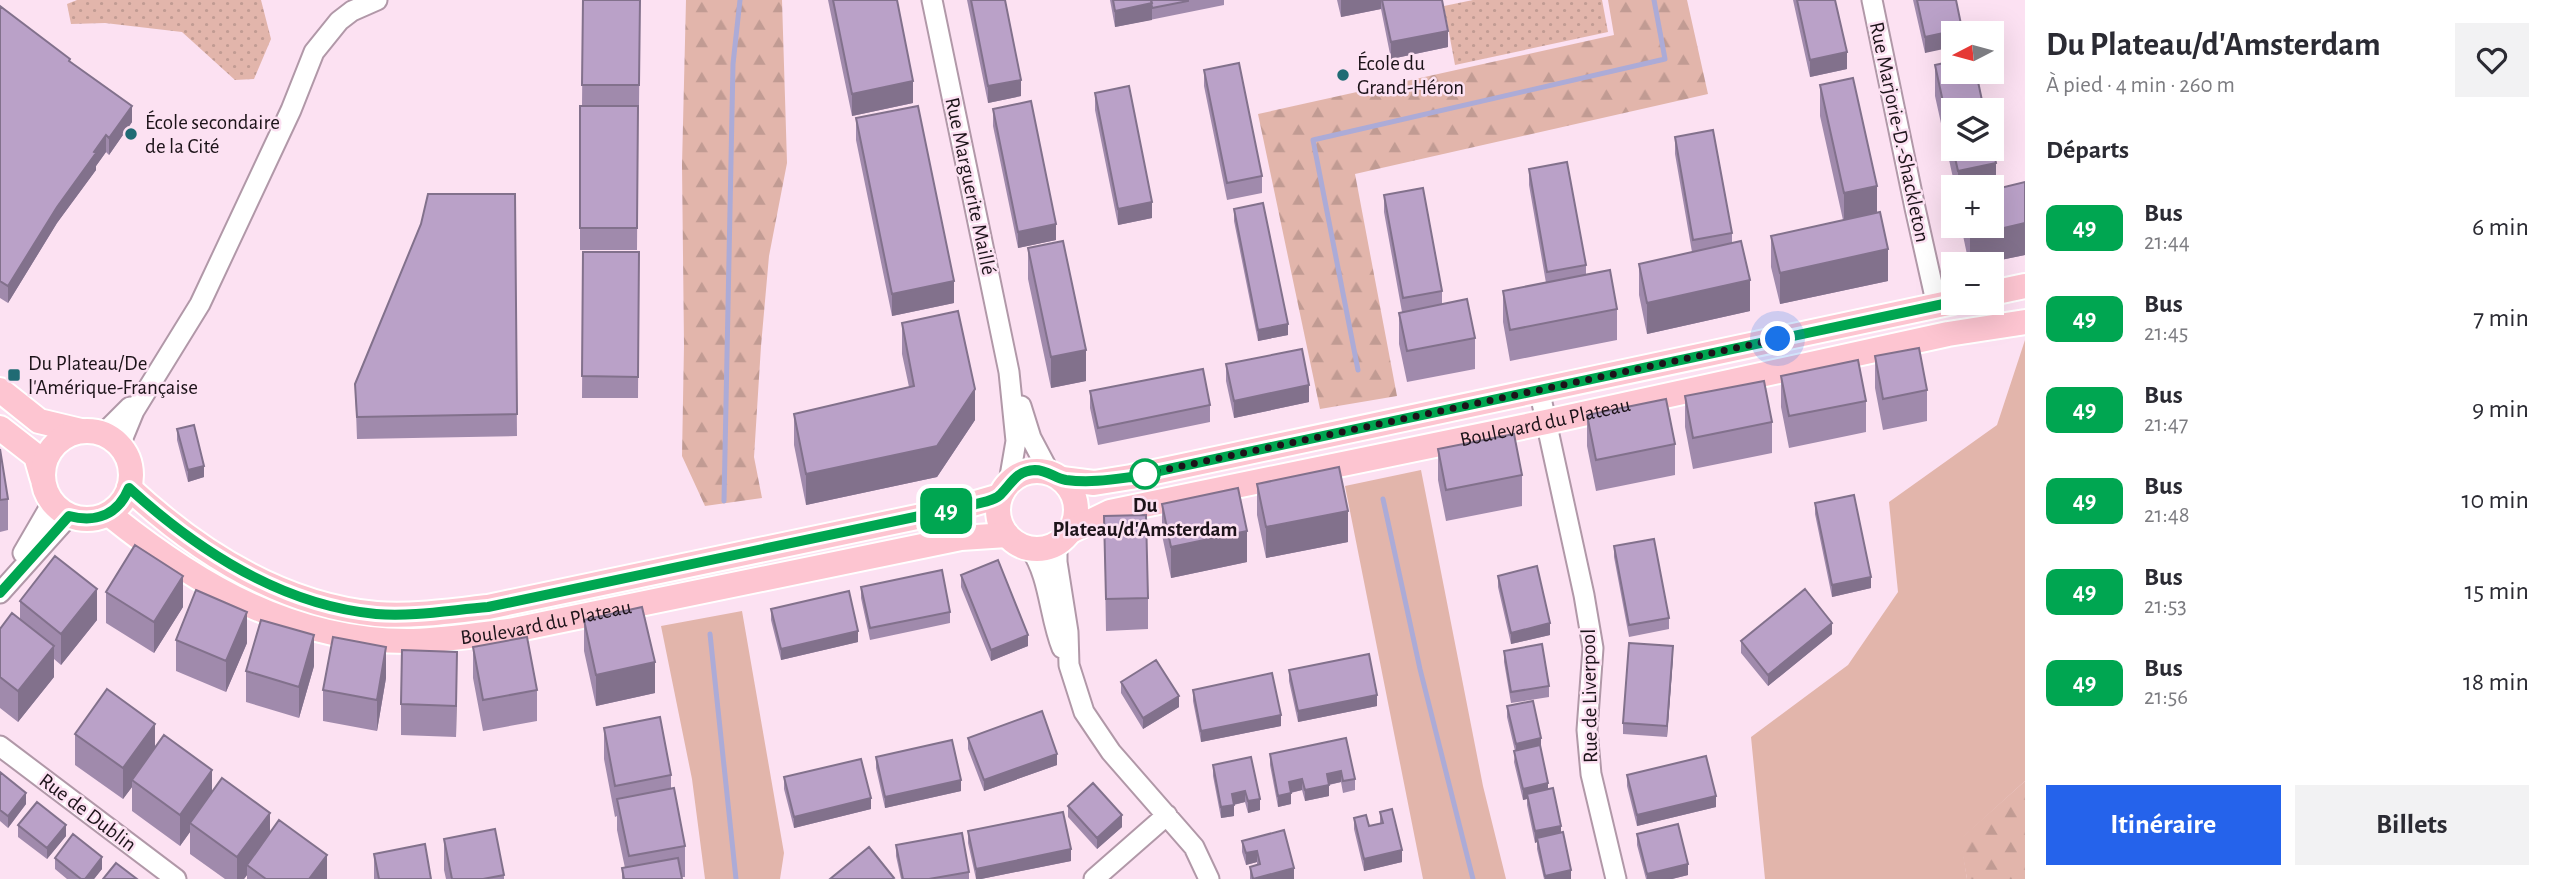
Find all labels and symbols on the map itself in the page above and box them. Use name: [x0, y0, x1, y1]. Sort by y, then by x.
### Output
street label: Rue Marjorie-D.-Shackleton: [1866, 20, 1933, 244]
north arrow: [1941, 21, 2004, 84]
place label: École du Grand-Héron: [1357, 51, 1464, 98]
marker: École du Grand-Héron: [1335, 67, 1351, 83]
street label: Rue Marguerite Maillé: [941, 95, 1000, 277]
place label: École secondaire de la Cité: [145, 110, 280, 157]
marker: École secondaire de la Cité: [123, 126, 139, 142]
your location: [1760, 321, 1795, 356]
place label: Du Plateau/De l'Amérique-Française: [28, 353, 198, 398]
marker: Du Plateau/De l'Amérique-Française: [6, 367, 22, 383]
street label: Boulevard du Plateau: [1458, 394, 1633, 450]
marker: Du Plateau/d'Amsterdam: [1130, 459, 1160, 489]
line badge: 49: [914, 488, 978, 534]
place label: Du Plateau/d'Amsterdam: [1052, 495, 1238, 540]
street label: Boulevard du Plateau: [459, 596, 634, 648]
street label: Rue de Liverpool: [1578, 629, 1601, 763]
street label: Rue de Dublin: [35, 769, 140, 855]

